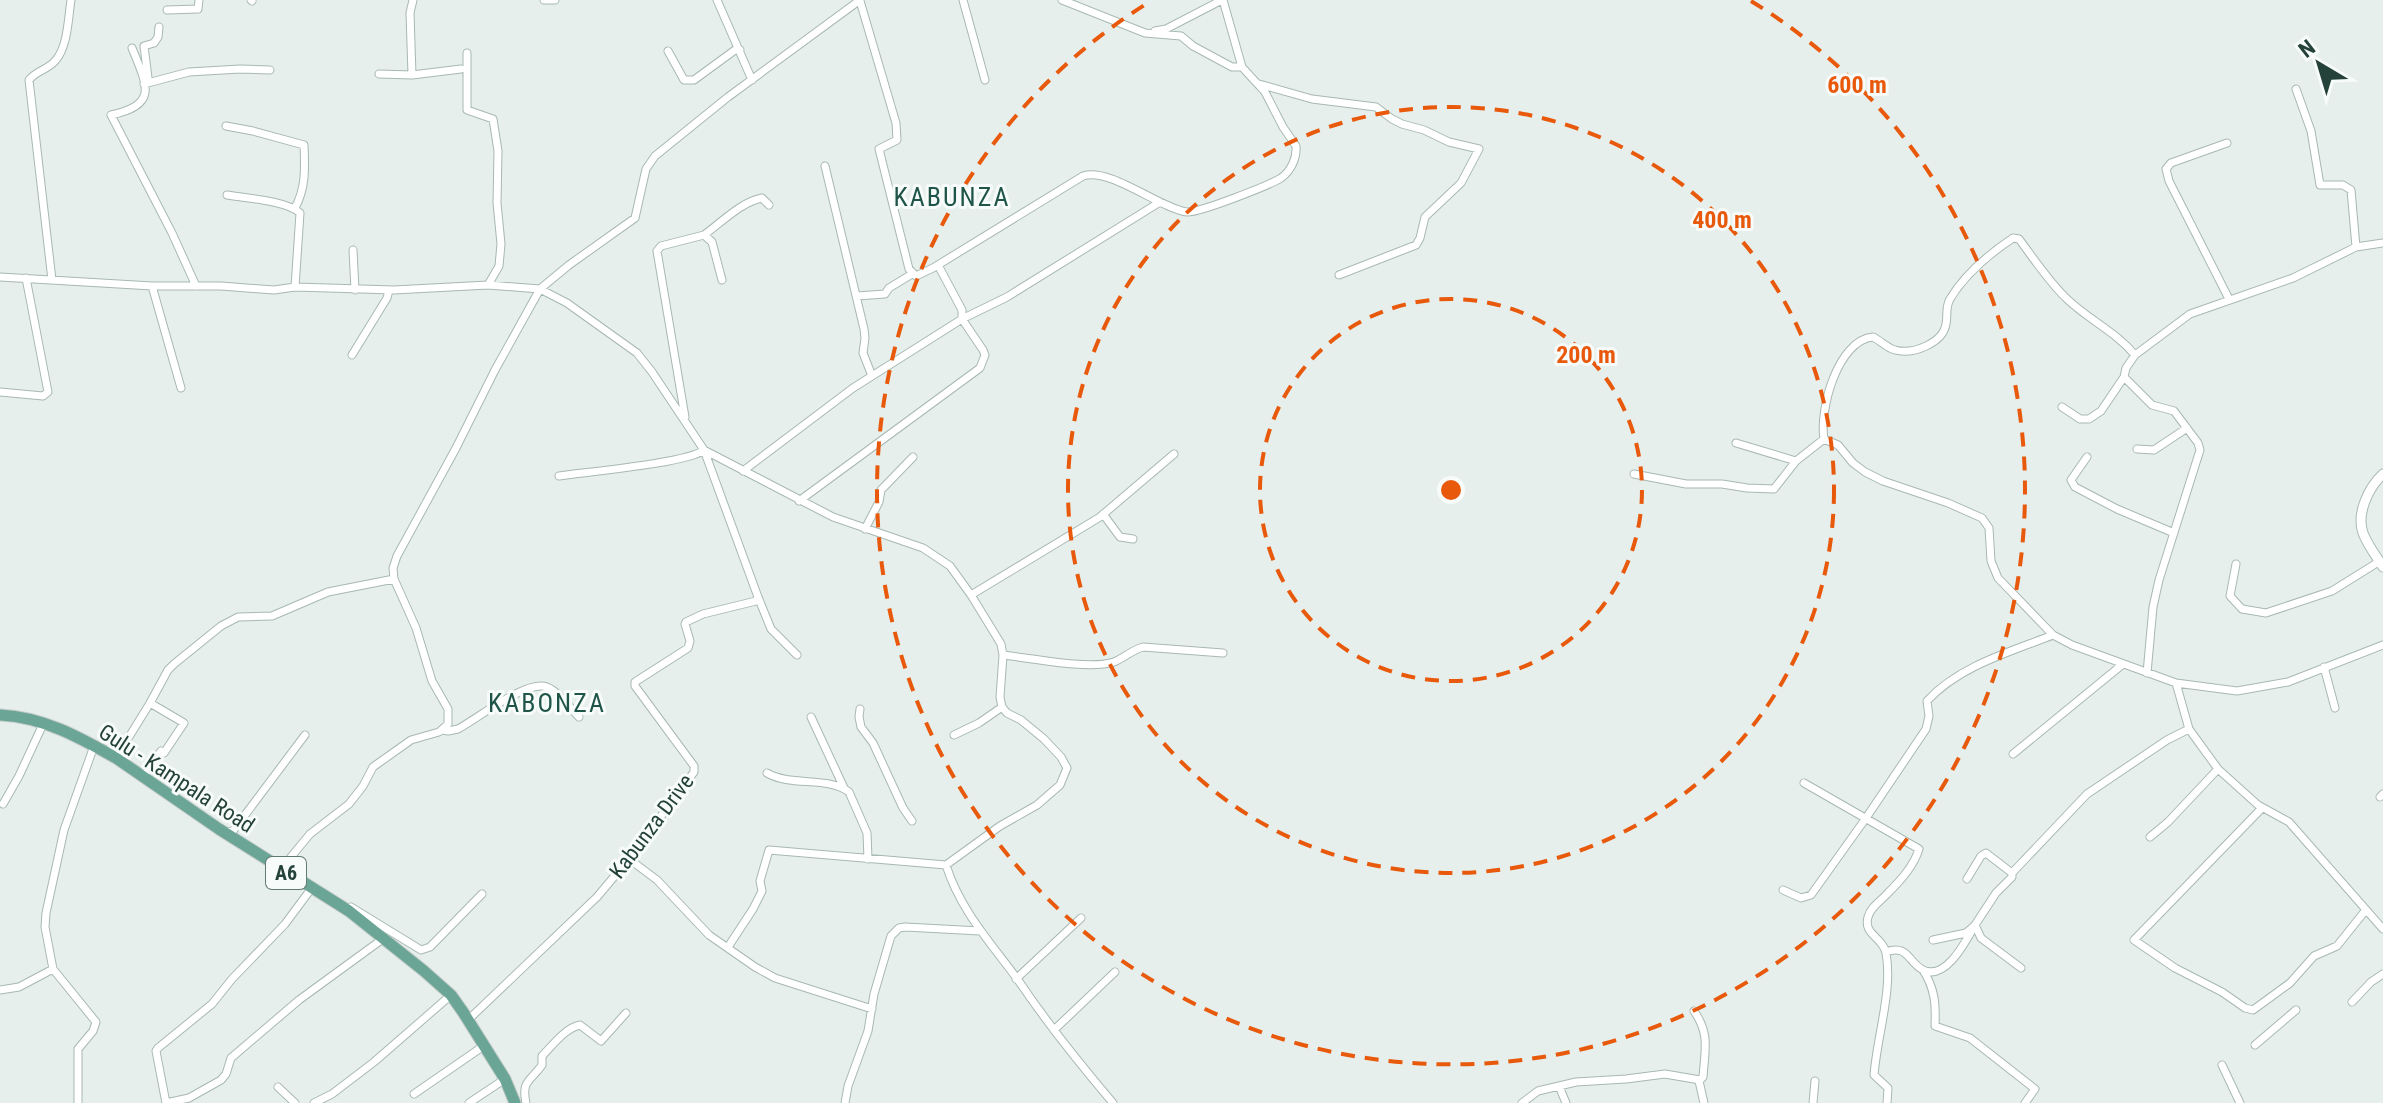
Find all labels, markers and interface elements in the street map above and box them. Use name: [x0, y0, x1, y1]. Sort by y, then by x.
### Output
north arrow: [2279, 24, 2359, 104]
text: N: [2294, 35, 2320, 63]
text: 600 m: [1827, 71, 1887, 99]
district label: KABUNZA: [894, 182, 1010, 212]
text: 400 m: [1692, 206, 1752, 234]
text: 200 m: [1556, 341, 1616, 369]
centre of rings: [1437, 476, 1465, 504]
district label: KABONZA: [488, 688, 606, 718]
street label: Gulu - Kampala Road: [94, 719, 259, 838]
street label: Kabunza Drive: [604, 769, 699, 883]
road number: A6: [266, 857, 306, 889]

